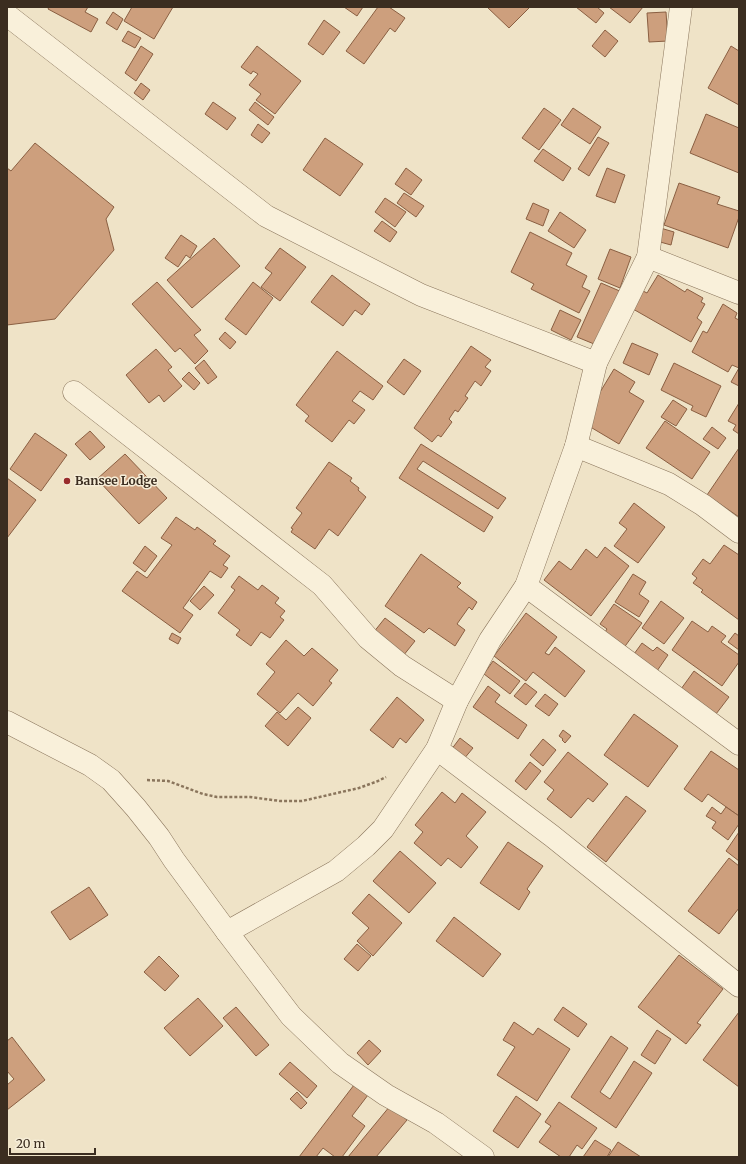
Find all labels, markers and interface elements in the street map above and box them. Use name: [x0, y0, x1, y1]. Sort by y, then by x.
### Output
place label: Bansee Lodge: [75, 473, 158, 488]
marker: Bansee Lodge: [62, 476, 72, 486]
scale bar: [10, 1130, 95, 1156]
text: 20 m: [16, 1136, 45, 1151]

